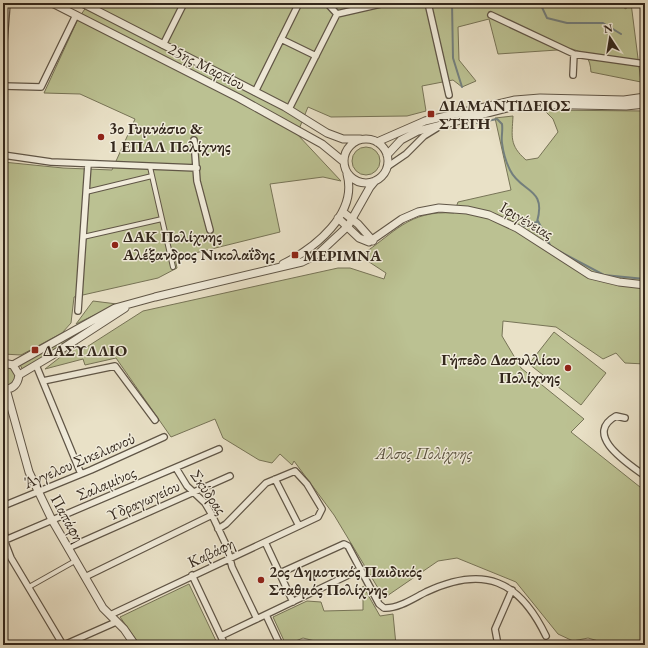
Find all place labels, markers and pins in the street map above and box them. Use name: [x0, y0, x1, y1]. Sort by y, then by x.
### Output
place label: ΔΙΑΜΑΝΤΙΔΕΙΟΣ ΣΤΕΓΗ: [439, 95, 570, 134]
marker: ΔΙΑΜΑΝΤΙΔΕΙΟΣ ΣΤΕΓΗ: [426, 109, 436, 119]
place label: 3ο Γυμνάσιο & 1 ΕΠΑΛ Πολίχνης: [109, 118, 231, 157]
marker: 3ο Γυμνάσιο & 1 ΕΠΑΛ Πολίχνης: [96, 132, 106, 142]
place label: ΔΑΚ Πολίχνης Αλέξανδρος Νικολαΐδης: [122, 226, 275, 265]
marker: ΔΑΚ Πολίχνης Αλέξανδρος Νικολαΐδης: [110, 240, 120, 250]
place label: ΜΕΡΙΜΝΑ: [303, 245, 382, 266]
marker: ΜΕΡΙΜΝΑ: [290, 250, 300, 260]
place label: ΔΑΣΥΛΛΙΟ: [43, 340, 127, 361]
marker: ΔΑΣΥΛΛΙΟ: [30, 345, 40, 355]
place label: Γήπεδο Δασυλλίου Πολίχνης: [441, 349, 560, 388]
marker: Γήπεδο Δασυλλίου Πολίχνης: [563, 363, 573, 373]
place label: 2ος Δημοτικός Παιδικός Σταθμός Πολίχνης: [269, 561, 422, 600]
marker: 2ος Δημοτικός Παιδικός Σταθμός Πολίχνης: [256, 575, 266, 585]

